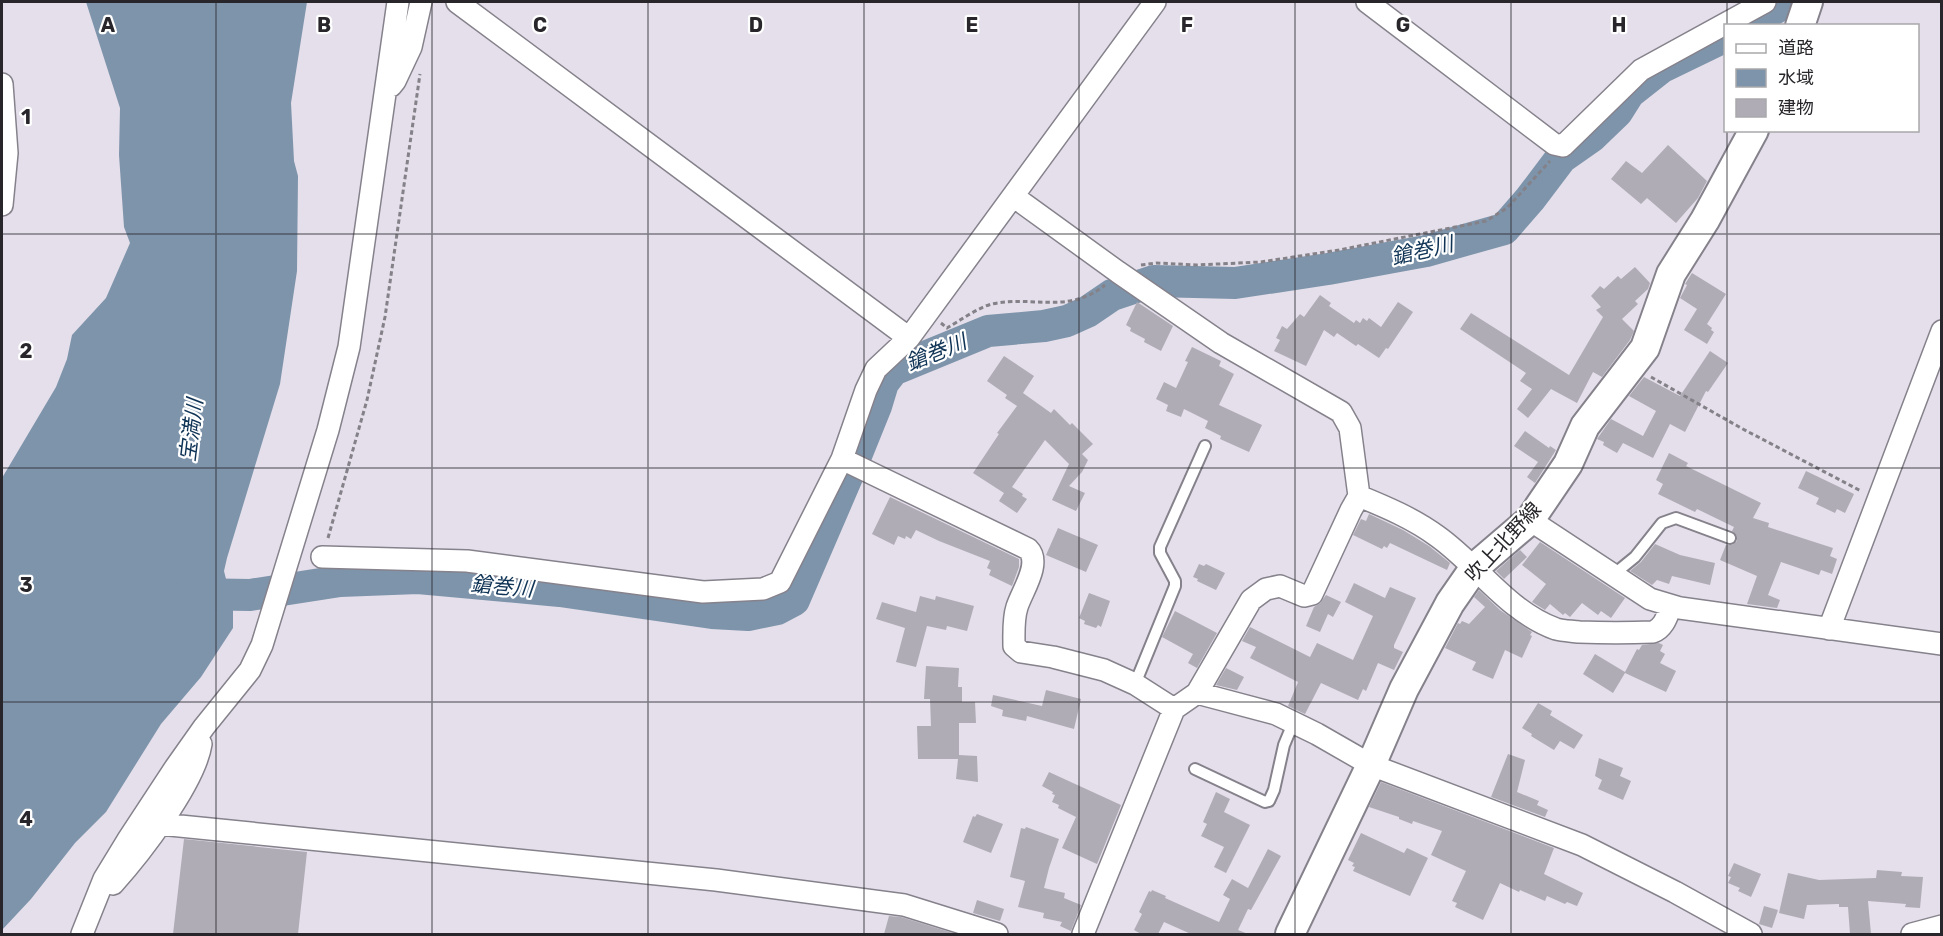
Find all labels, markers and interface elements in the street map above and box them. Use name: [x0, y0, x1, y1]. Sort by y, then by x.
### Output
text: A: [101, 13, 116, 37]
text: B: [317, 13, 331, 37]
text: C: [533, 13, 547, 37]
text: D: [749, 13, 763, 37]
text: E: [966, 13, 978, 37]
text: F: [1181, 13, 1193, 37]
text: G: [1396, 13, 1410, 37]
text: H: [1612, 13, 1626, 37]
legend: [1724, 24, 1919, 132]
text: 道路: [1778, 37, 1814, 59]
text: 水域: [1778, 67, 1814, 89]
text: 建物: [1778, 97, 1814, 119]
text: 1: [21, 105, 31, 129]
water label: 鎗巻川: [1388, 230, 1457, 269]
water label: 鎗巻川: [902, 328, 972, 375]
text: 2: [20, 339, 33, 363]
water label: 宝満川: [175, 395, 207, 463]
street label: 吹上北野線: [1460, 497, 1546, 587]
water label: 鎗巻川: [470, 571, 536, 601]
text: 3: [19, 573, 33, 597]
text: 4: [19, 807, 33, 831]

